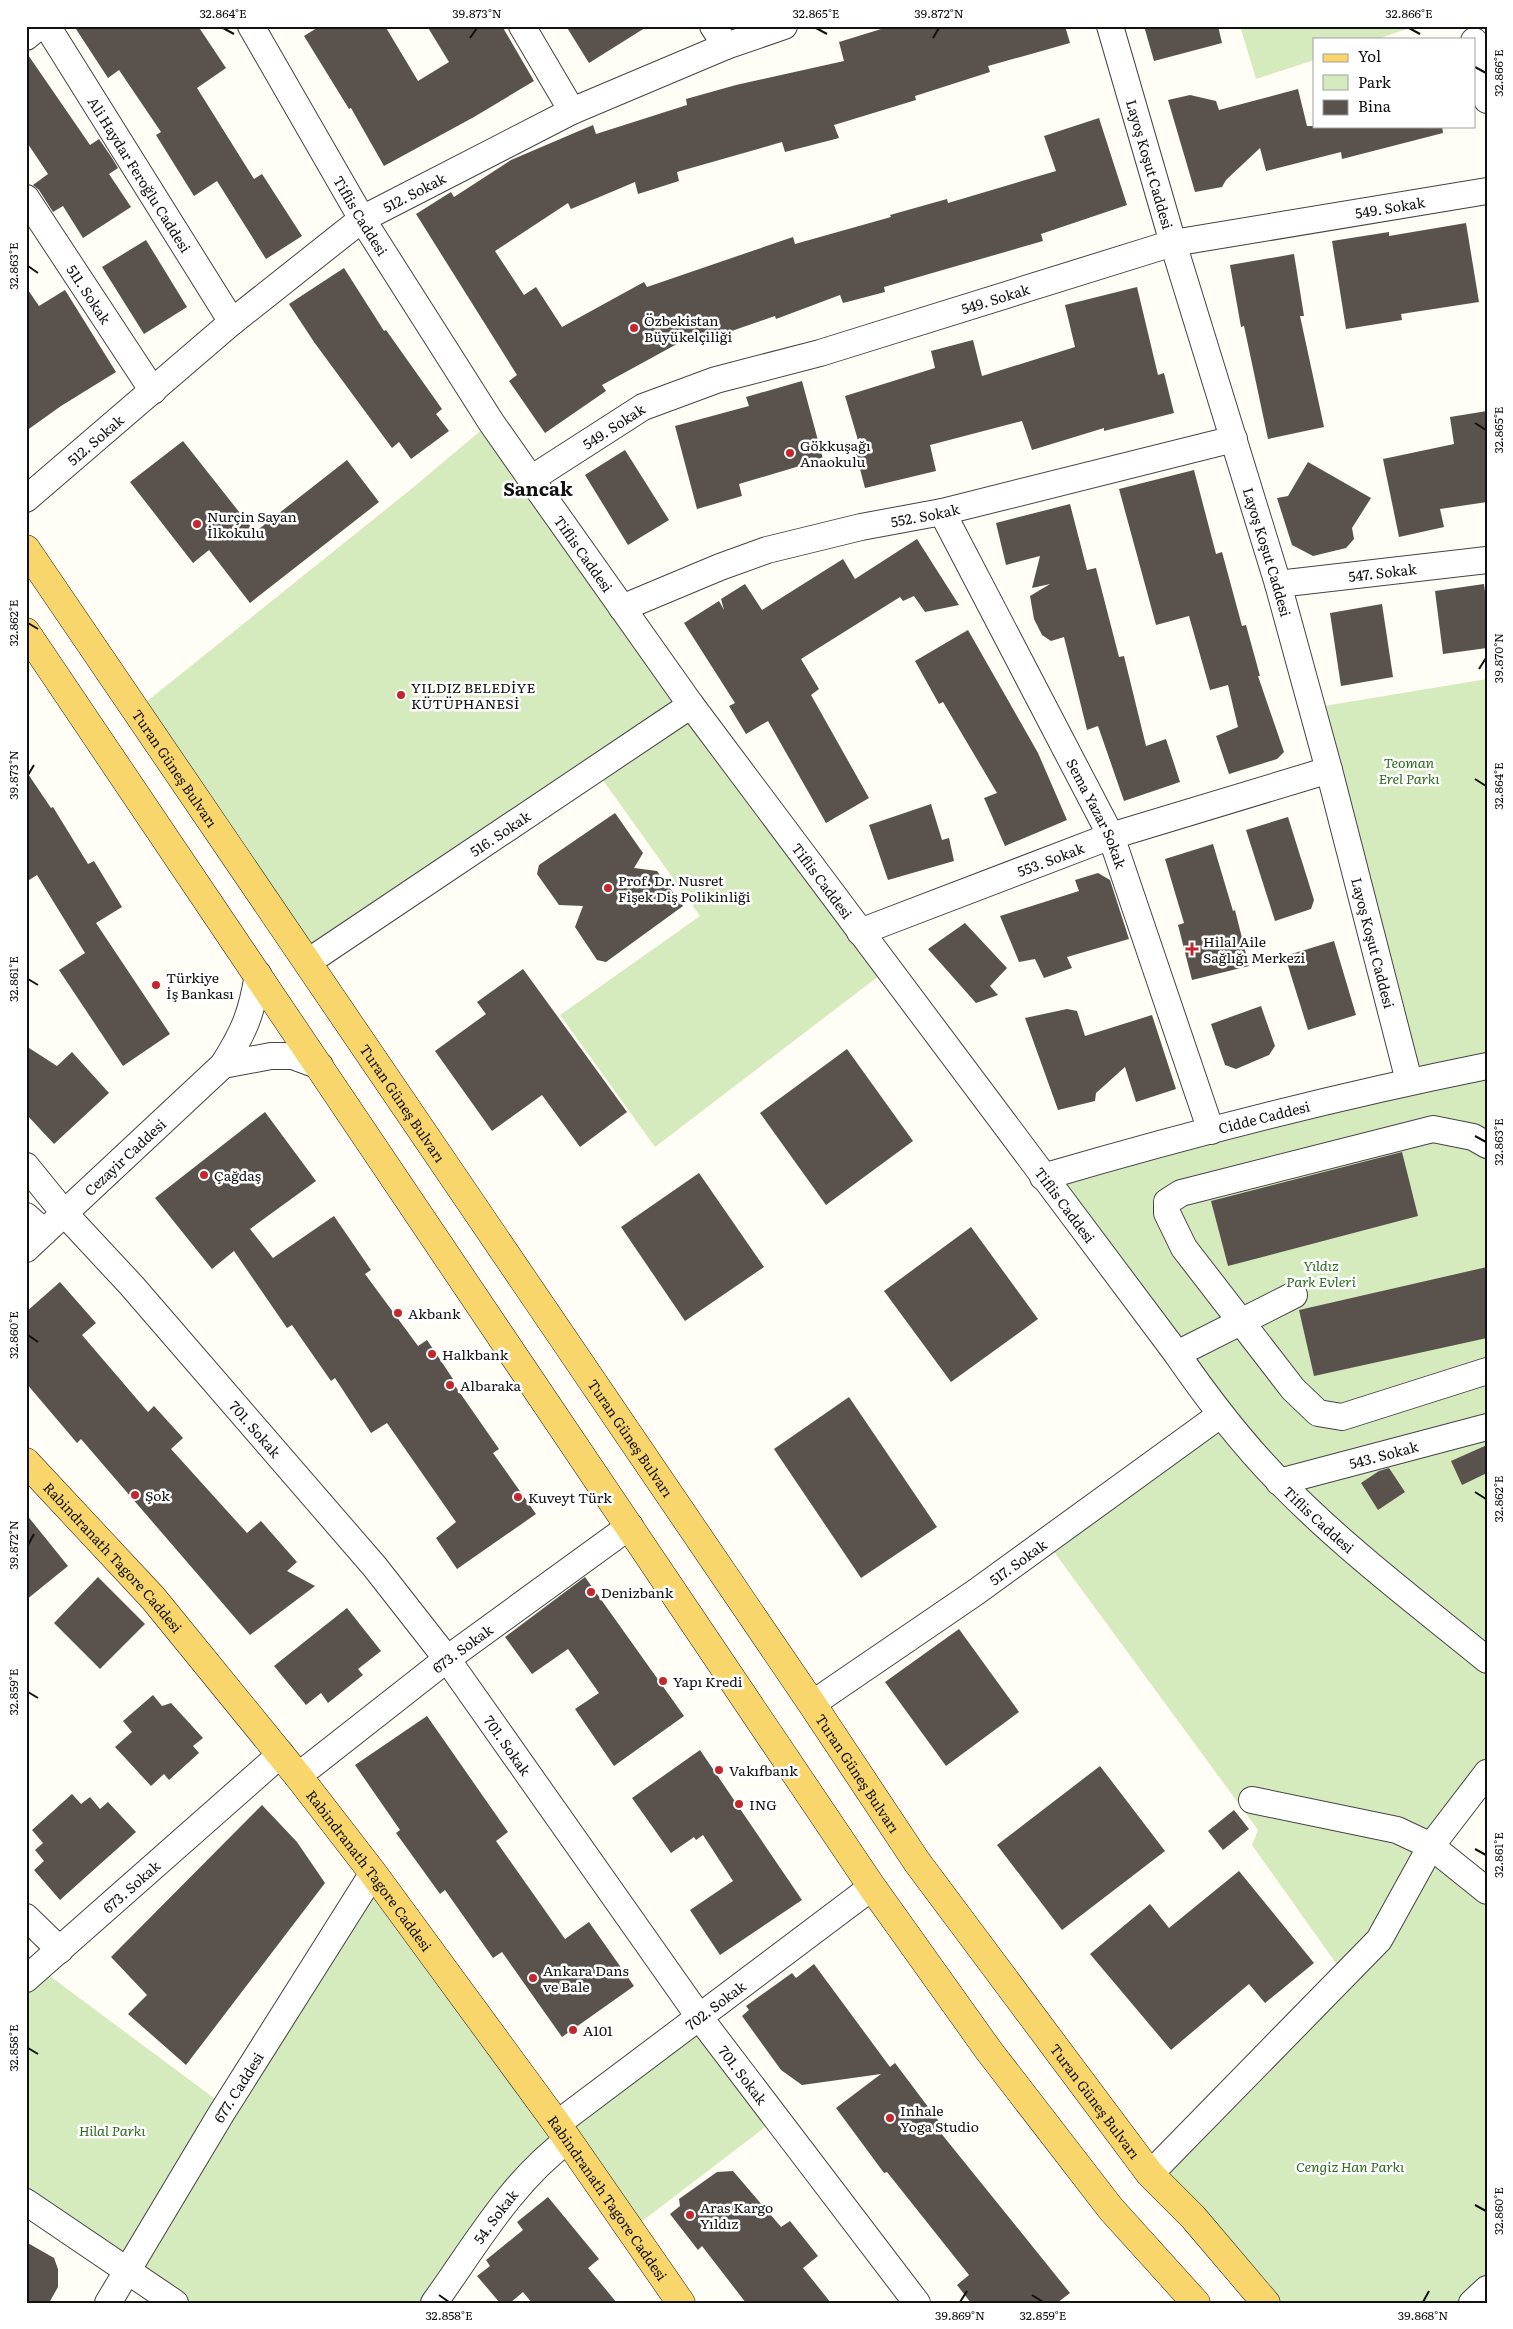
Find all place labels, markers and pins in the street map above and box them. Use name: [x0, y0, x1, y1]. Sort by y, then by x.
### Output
place label: Özbekistan Büyükelçiliği: [644, 310, 732, 346]
marker: Özbekistan Büyükelçiliği: [628, 322, 640, 334]
place label: Gökkuşağı Anaokulu: [800, 435, 871, 471]
marker: Gökkuşağı Anaokulu: [784, 447, 796, 459]
place label: Nurçin Sayan İlkokulu: [207, 506, 297, 542]
marker: Nurçin Sayan İlkokulu: [191, 518, 203, 530]
place label: YILDIZ BELEDİYE KÜTÜPHANESİ: [411, 677, 536, 713]
marker: YILDIZ BELEDİYE KÜTÜPHANESİ: [395, 689, 407, 701]
place label: Prof. Dr. Nusret Fişek Diş Polikinliği: [618, 870, 751, 906]
marker: Prof. Dr. Nusret Fişek Diş Polikinliği: [602, 882, 614, 894]
place label: Hilal Aile Sağlığı Merkezi: [1203, 931, 1306, 967]
marker: Hilal Aile Sağlığı Merkezi: [1185, 942, 1199, 956]
place label: Türkiye İş Bankası: [166, 967, 234, 1003]
marker: Türkiye İş Bankası: [150, 979, 162, 991]
place label: Çağdaş: [214, 1165, 261, 1185]
marker: Çağdaş: [198, 1169, 210, 1181]
place label: Akbank: [408, 1303, 461, 1323]
marker: Akbank: [392, 1307, 404, 1319]
place label: Halkbank: [442, 1344, 509, 1364]
marker: Halkbank: [426, 1348, 438, 1360]
place label: Albaraka: [460, 1375, 522, 1395]
marker: Albaraka: [444, 1379, 456, 1391]
place label: Şok: [145, 1485, 170, 1505]
place label: Kuveyt Türk: [528, 1487, 612, 1507]
marker: Şok: [129, 1489, 141, 1501]
marker: Kuveyt Türk: [512, 1491, 524, 1503]
place label: Denizbank: [601, 1582, 674, 1602]
marker: Denizbank: [585, 1586, 597, 1598]
place label: Yapı Kredi: [673, 1671, 743, 1691]
marker: Yapı Kredi: [657, 1675, 669, 1687]
place label: Vakıfbank: [729, 1760, 798, 1780]
marker: Vakıfbank: [713, 1764, 725, 1776]
place label: ING: [749, 1794, 777, 1814]
marker: ING: [733, 1798, 745, 1810]
place label: Ankara Dans ve Bale: [543, 1960, 629, 1996]
marker: Ankara Dans ve Bale: [527, 1972, 539, 1984]
place label: A101: [583, 2020, 613, 2040]
marker: A101: [567, 2024, 579, 2036]
place label: Inhale Yoga Studio: [900, 2100, 979, 2136]
marker: Inhale Yoga Studio: [884, 2112, 896, 2124]
place label: Aras Kargo Yıldız: [700, 2197, 773, 2233]
marker: Aras Kargo Yıldız: [684, 2209, 696, 2221]

